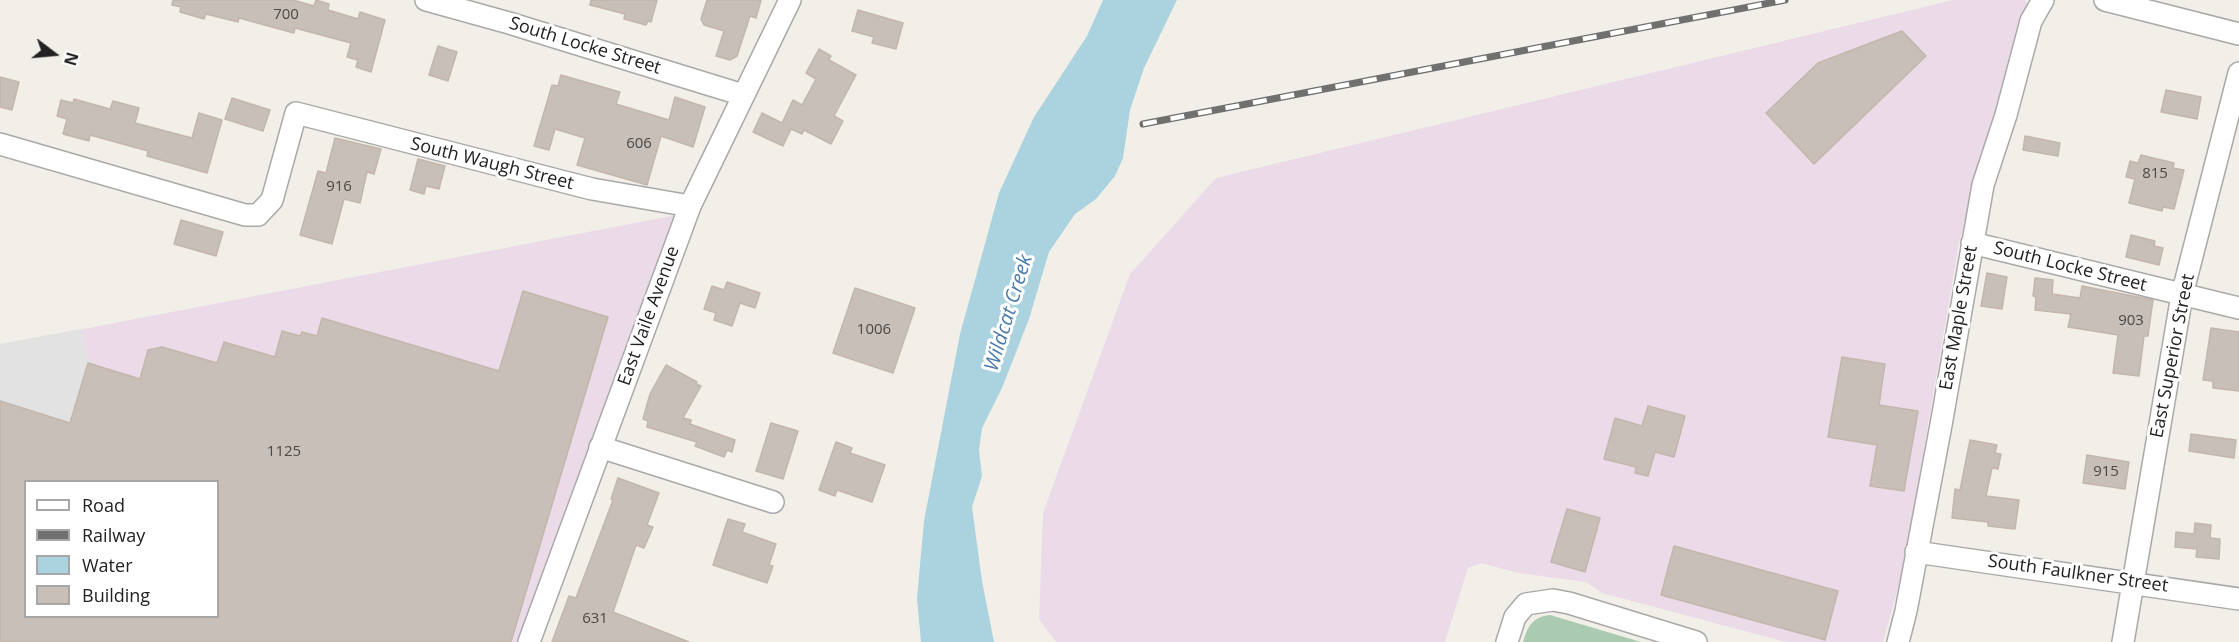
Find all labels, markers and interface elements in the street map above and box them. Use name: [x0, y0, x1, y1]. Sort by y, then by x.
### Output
house number: 700: [273, 6, 299, 24]
street label: South Locke Street: [507, 13, 663, 79]
north arrow: [24, 24, 84, 84]
text: N: [59, 50, 84, 68]
street label: South Waugh Street: [408, 133, 576, 195]
house number: 606: [626, 135, 652, 153]
house number: 815: [2142, 165, 2168, 183]
house number: 916: [326, 178, 352, 196]
street label: South Locke Street: [1991, 238, 2149, 296]
street label: East Vaile Avenue: [614, 243, 684, 389]
street label: East Maple Street: [1936, 244, 1982, 392]
water label: Wildcat Creek: [980, 252, 1038, 374]
street label: East Superior Street: [2146, 272, 2200, 440]
house number: 903: [2118, 312, 2144, 330]
house number: 1006: [857, 321, 891, 339]
house number: 1125: [267, 443, 301, 461]
house number: 915: [2093, 463, 2119, 481]
legend: [24, 480, 219, 618]
text: Road: [82, 493, 125, 517]
text: Railway: [82, 523, 145, 547]
street label: South Faulkner Street: [1987, 551, 2169, 597]
text: Water: [82, 553, 133, 577]
text: Building: [82, 583, 150, 607]
house number: 631: [582, 610, 608, 628]

